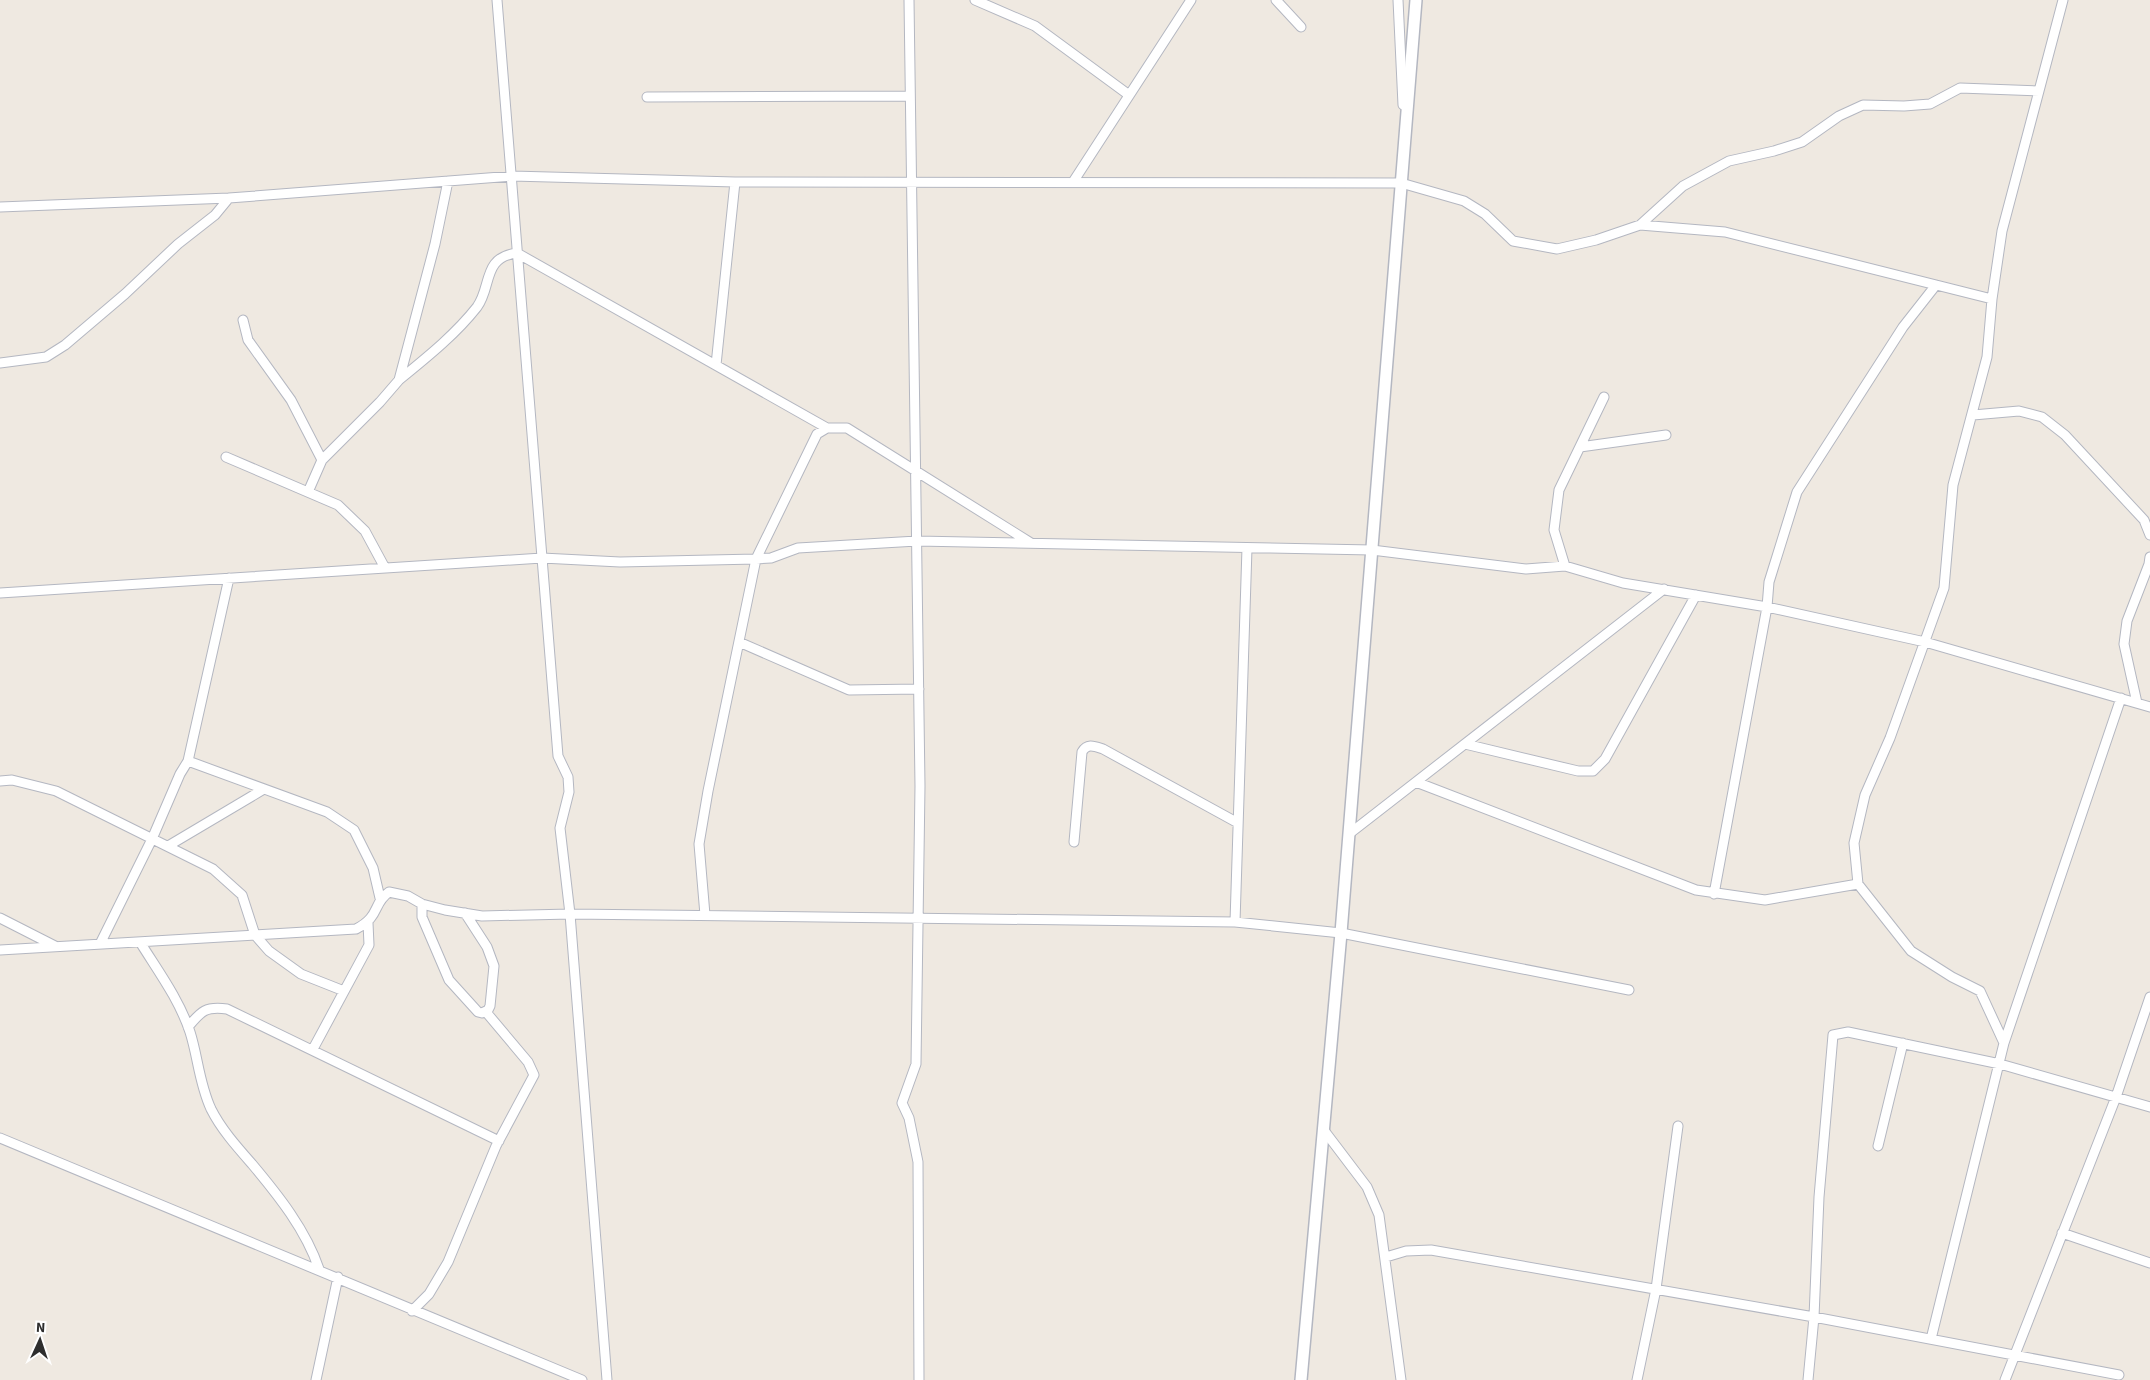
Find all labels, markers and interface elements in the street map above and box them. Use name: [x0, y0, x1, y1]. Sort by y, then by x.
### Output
north arrow: [15, 1315, 65, 1365]
text: N: [35, 1318, 46, 1338]

